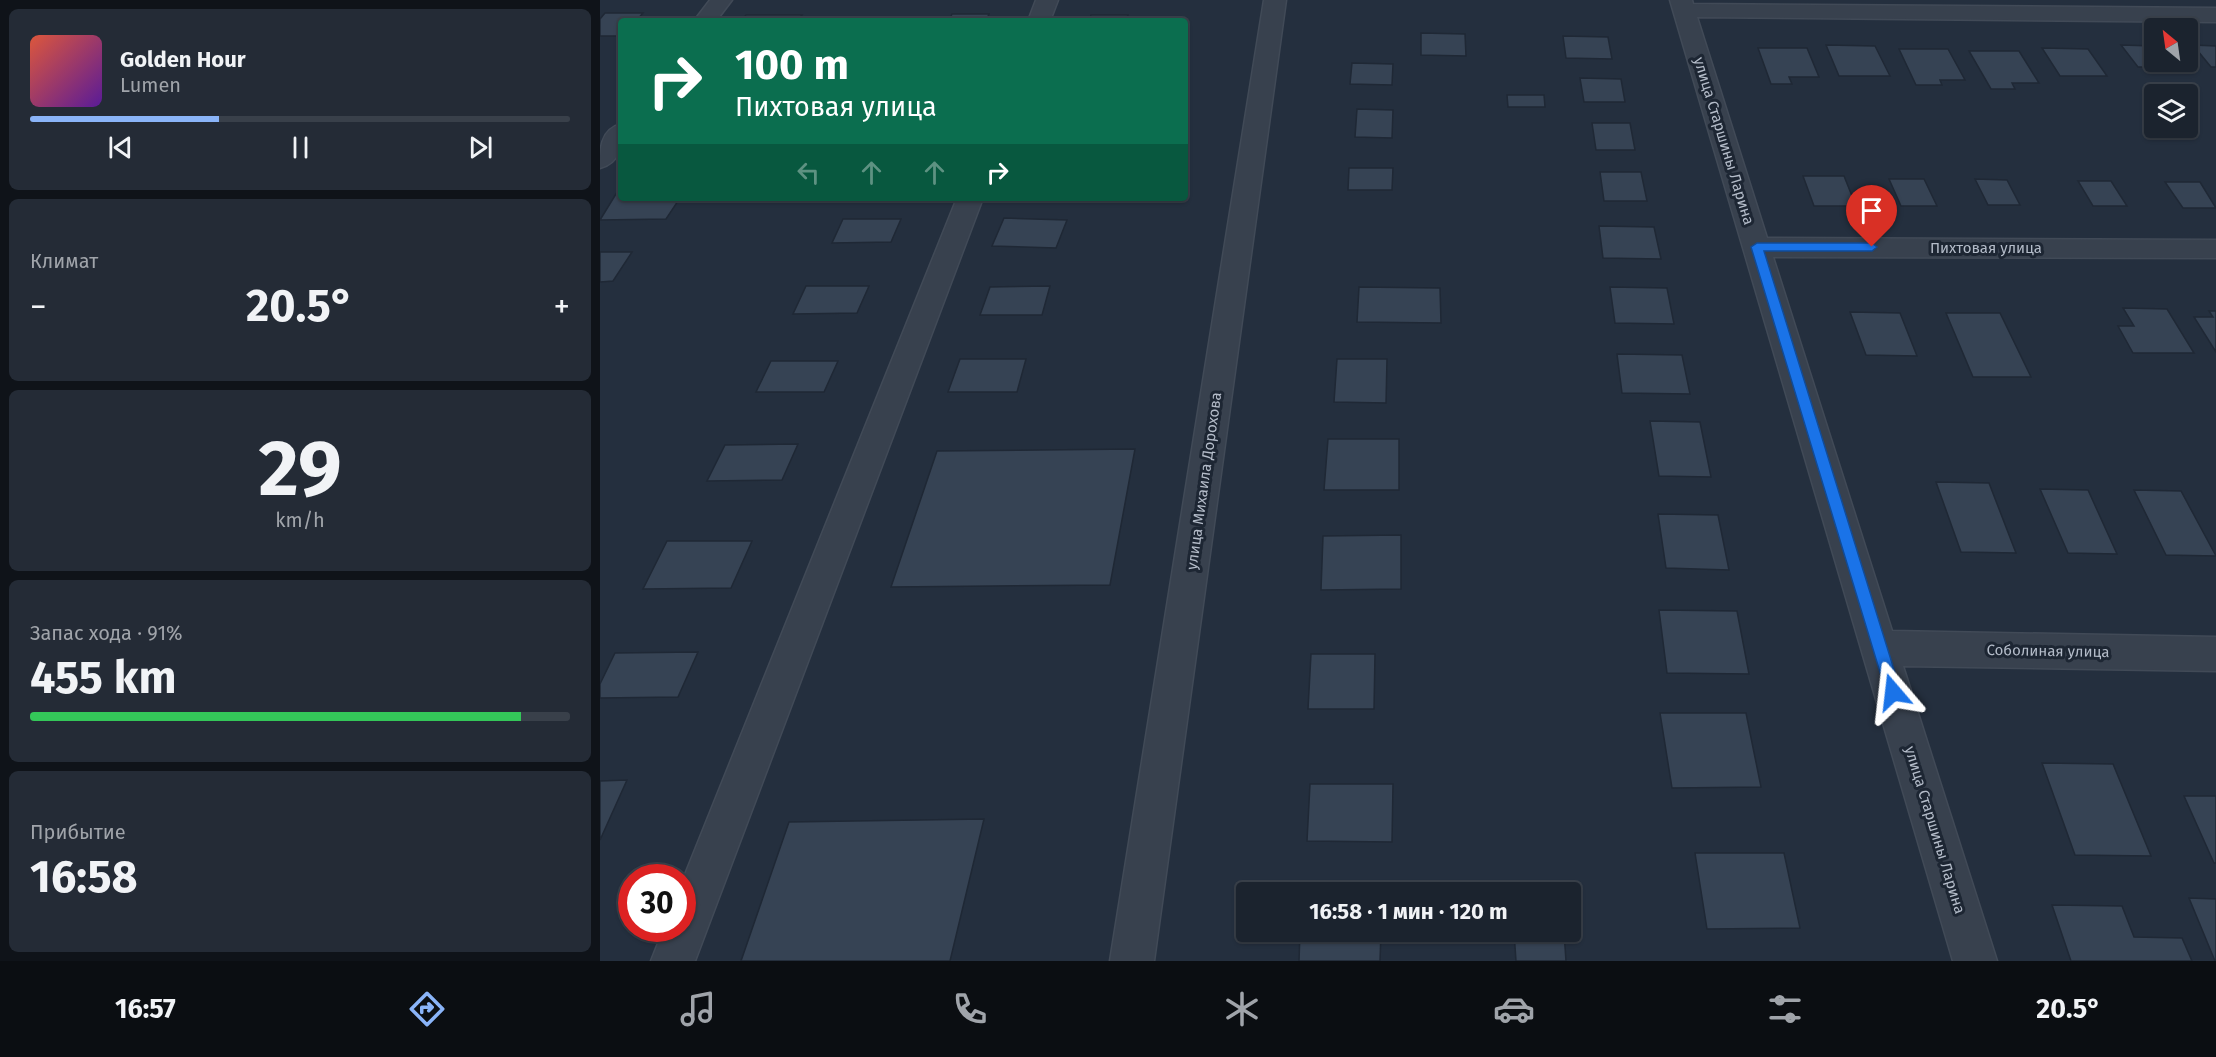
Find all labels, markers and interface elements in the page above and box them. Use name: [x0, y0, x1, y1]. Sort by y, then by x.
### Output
north arrow: [2144, 18, 2198, 72]
map controls: [2144, 18, 2198, 138]
text: 100 m: [735, 40, 849, 90]
icon: right: [636, 42, 714, 120]
text: Golden Hour: [120, 46, 246, 73]
street label: улица Старшины Ларина: [1690, 55, 1758, 227]
text: Lumen: [120, 73, 181, 97]
button: layers: [2144, 84, 2198, 138]
text: Пихтовая улица: [735, 91, 937, 123]
icon: previous: [104, 131, 137, 164]
icon: pause: [284, 131, 317, 164]
icon: next: [464, 131, 497, 164]
icon: left: [792, 156, 825, 189]
icon: ahead: [855, 156, 888, 189]
icon: ahead: [918, 156, 951, 189]
icon: right: [981, 156, 1014, 189]
pin: [1846, 185, 1897, 247]
icon: arrive: [1855, 194, 1888, 227]
street label: Пихтовая улица: [1930, 239, 2042, 257]
text: Климат: [30, 249, 98, 273]
text: 20.5°: [246, 279, 354, 333]
text: −: [30, 287, 47, 327]
text: +: [554, 287, 570, 327]
street label: улица Михаила Дорохова: [1183, 391, 1225, 571]
text: 29: [258, 422, 342, 516]
text: km/h: [275, 508, 325, 532]
text: Запас хода · 91%: [30, 621, 183, 645]
street label: Соболиная улица: [1986, 641, 2110, 661]
text: 455 km: [30, 651, 177, 705]
position arrow: [1861, 660, 1925, 724]
street label: улица Старшины Ларина: [1901, 744, 1969, 916]
text: Прибытие: [30, 820, 126, 844]
text: 16:58: [30, 850, 138, 904]
speed limit sign: 30: [618, 864, 696, 942]
text: 16:58 · 1 мин · 120 m: [1309, 898, 1508, 925]
icon: directions: [406, 988, 448, 1030]
icon: music: [677, 988, 719, 1030]
icon: phone: [949, 988, 991, 1030]
icon: climate: [1221, 988, 1263, 1030]
icon: car: [1493, 988, 1535, 1030]
icon: filters: [1764, 988, 1806, 1030]
text: 16:57: [115, 993, 176, 1025]
text: 20.5°: [2036, 993, 2101, 1025]

